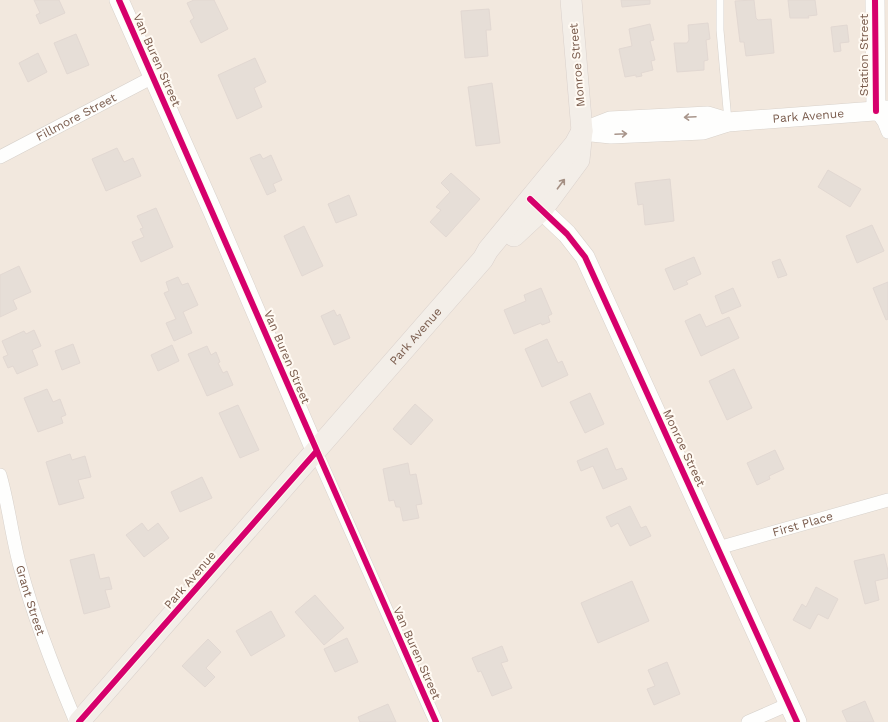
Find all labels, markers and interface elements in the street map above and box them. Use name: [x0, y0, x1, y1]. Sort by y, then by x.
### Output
street label: Van Buren Street: [130, 12, 184, 108]
street label: Station Street: [857, 14, 871, 96]
street label: Monroe Street: [566, 23, 588, 107]
street label: Fillmore Street: [34, 90, 119, 144]
street label: Park Avenue: [772, 106, 845, 126]
one-way arrow: [684, 113, 697, 120]
one-way arrow: [614, 130, 627, 138]
one-way arrow: [557, 178, 566, 189]
street label: Park Avenue: [387, 305, 445, 368]
street label: Van Buren Street: [261, 308, 313, 406]
street label: Monroe Street: [660, 407, 708, 489]
street label: First Place: [771, 509, 835, 539]
street label: Park Avenue: [161, 548, 219, 612]
street label: Grant Street: [13, 563, 48, 637]
street label: Van Buren Street: [390, 605, 444, 701]

